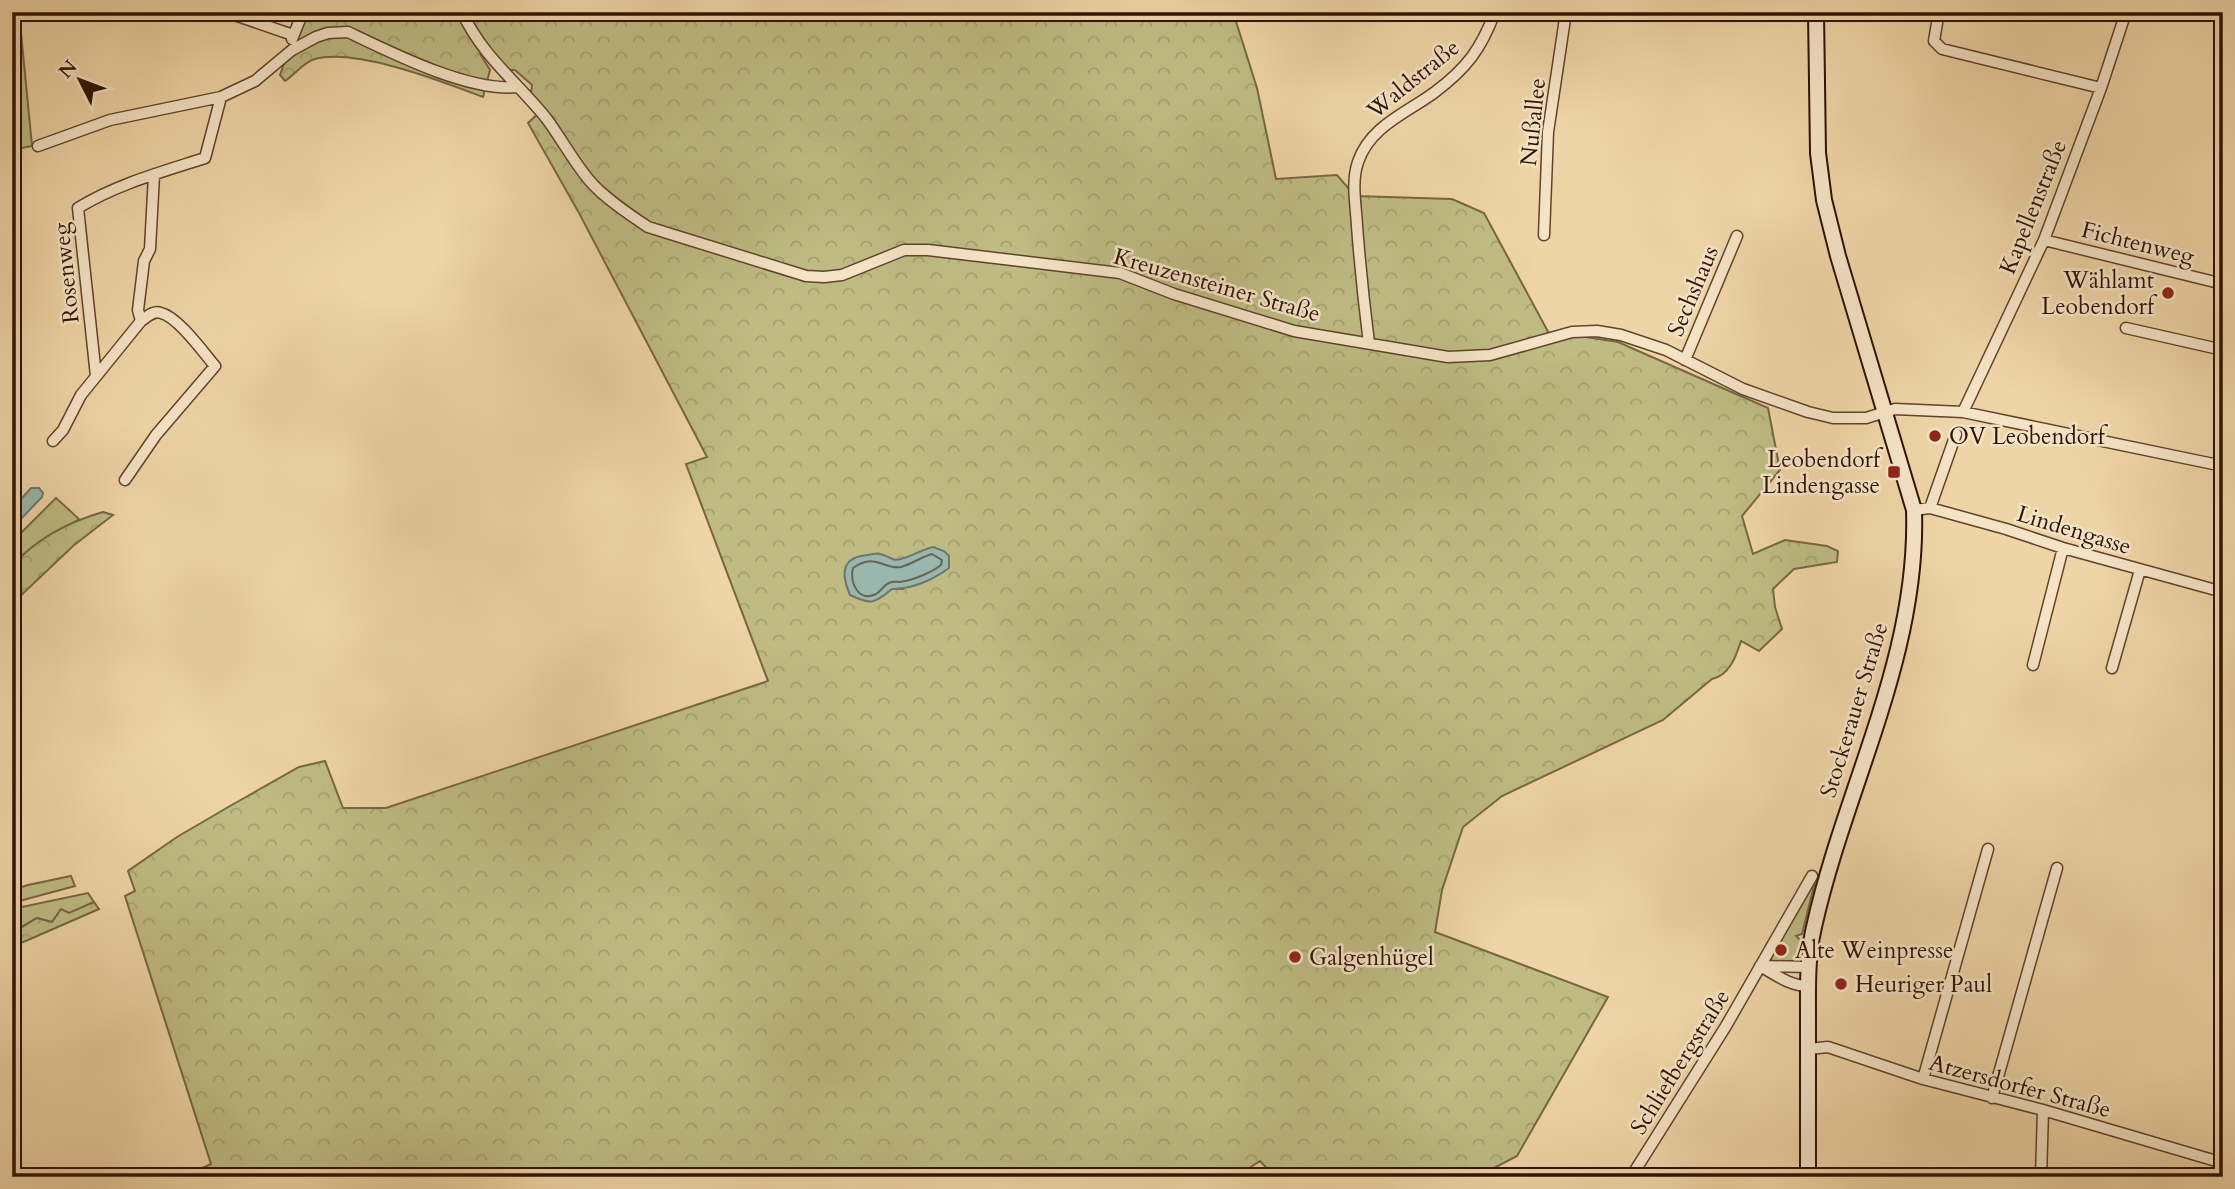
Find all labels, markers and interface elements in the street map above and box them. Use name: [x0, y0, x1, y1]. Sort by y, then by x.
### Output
street label: Waldstraße: [1359, 32, 1466, 127]
north arrow: [46, 46, 116, 116]
text: N: [53, 54, 84, 84]
street label: Nußallee: [1513, 76, 1553, 168]
street label: Kapellenstraße: [1992, 135, 2074, 279]
street label: Fichtenweg: [2078, 214, 2198, 272]
street label: Rosenweg: [45, 221, 87, 325]
street label: Kreuzensteiner Straße: [1110, 241, 1324, 329]
street label: Sechshaus: [1660, 241, 1726, 341]
place label: Wählamt Leobendorf: [2041, 265, 2158, 322]
marker: Wählamt Leobendorf: [2160, 285, 2176, 301]
place label: OV Leobendorf: [1949, 421, 2109, 452]
marker: OV Leobendorf: [1927, 428, 1943, 444]
place label: Leobendorf Lindengasse: [1762, 444, 1884, 501]
marker: Leobendorf Lindengasse: [1886, 464, 1902, 480]
street label: Lindengasse: [2013, 498, 2135, 562]
street label: Stockerauer Straße: [1813, 619, 1895, 801]
place label: Alte Weinpresse: [1795, 935, 1953, 966]
place label: Galgenhügel: [1309, 942, 1434, 973]
marker: Alte Weinpresse: [1773, 942, 1789, 958]
marker: Galgenhügel: [1287, 949, 1303, 965]
place label: Heuriger Paul: [1855, 969, 1992, 1000]
marker: Heuriger Paul: [1833, 976, 1849, 992]
street label: Schliefbergstraße: [1623, 983, 1737, 1141]
street label: Atzersdorfer Straße: [1926, 1047, 2114, 1125]

